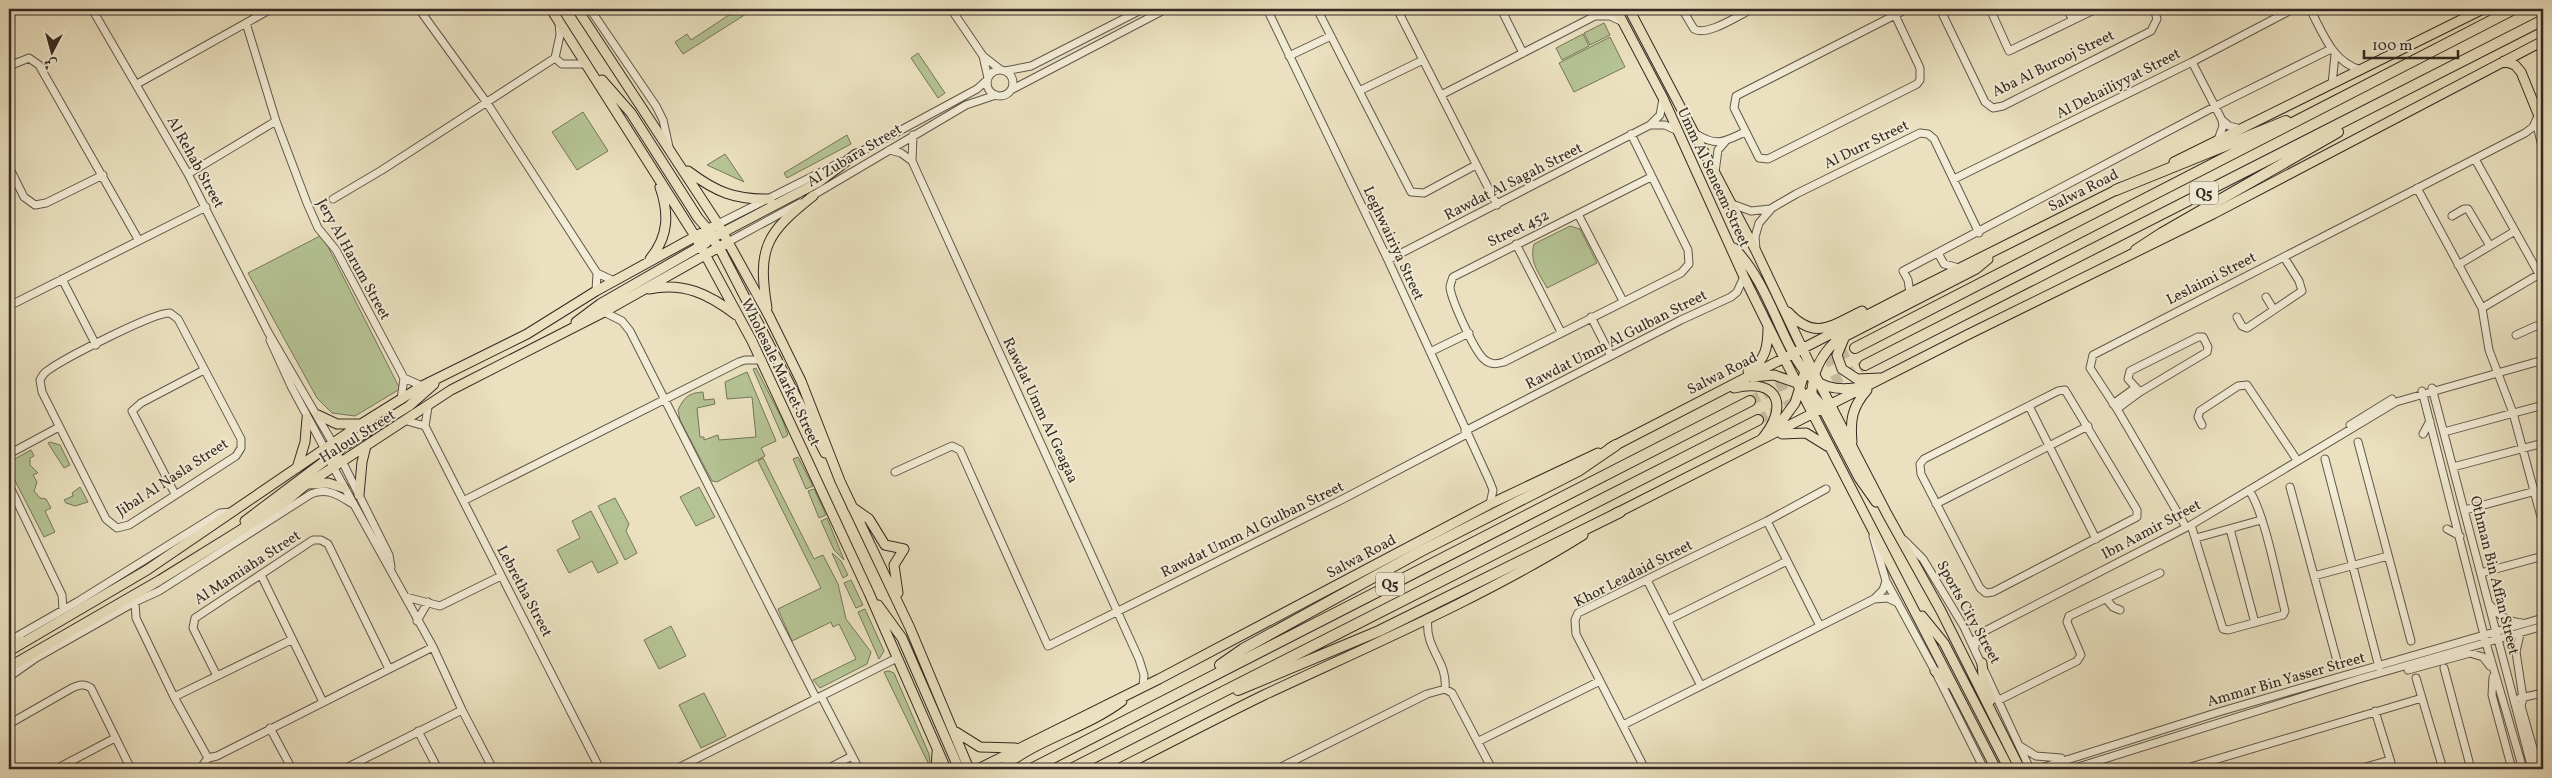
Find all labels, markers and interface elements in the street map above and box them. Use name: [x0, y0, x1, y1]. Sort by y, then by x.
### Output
street label: Aba Al Burooj Street: [1989, 26, 2118, 103]
north arrow: [28, 28, 78, 78]
scale bar: [2364, 28, 2458, 60]
text: 100 m: [2372, 36, 2412, 57]
street label: Al Dehailiyyat Street: [2053, 44, 2185, 125]
text: ش: [43, 53, 59, 74]
street label: Umm Al Seneem Street: [1671, 104, 1754, 251]
street label: Al Rehab Street: [161, 113, 229, 212]
street label: Al Durr Street: [1821, 116, 1913, 175]
street label: Al Zubara Street: [803, 120, 906, 193]
street label: Rawdat Al Sagah Street: [1441, 138, 1587, 226]
street label: Salwa Road: [2045, 165, 2122, 218]
road number: Q5: [2190, 182, 2218, 204]
street label: Leghwairiya Street: [1357, 183, 1428, 304]
street label: Jery Al Harum Street: [310, 195, 395, 324]
street label: Street 452: [1484, 205, 1553, 253]
street label: Leslaimi Street: [2163, 248, 2260, 311]
street label: Rawdat Umm Al Gulban Street: [1522, 285, 1711, 395]
street label: Wholesale Market Street: [735, 295, 825, 450]
street label: Rawdat Umm Al Geagaa: [997, 334, 1083, 487]
street label: Salwa Road: [1684, 348, 1761, 401]
street label: Haloul Street: [316, 405, 400, 469]
street label: Jibal Al Nasla Street: [113, 434, 233, 522]
street label: Rawdat Umm Al Gulban Street: [1158, 477, 1348, 584]
street label: Othman Bin Affan Street: [2464, 494, 2523, 657]
street label: Ibn Aamir Street: [2098, 495, 2205, 565]
street label: Al Mamiaha Street: [190, 526, 305, 611]
street label: Salwa Road: [1323, 530, 1400, 584]
street label: Khor Leadaid Street: [1571, 535, 1697, 613]
street label: Lebretha Street: [491, 542, 557, 641]
street label: Sports City Street: [1931, 557, 2005, 668]
road number: Q5: [1376, 572, 1404, 596]
street label: Ammar Bin Yasser Street: [2205, 648, 2368, 713]

